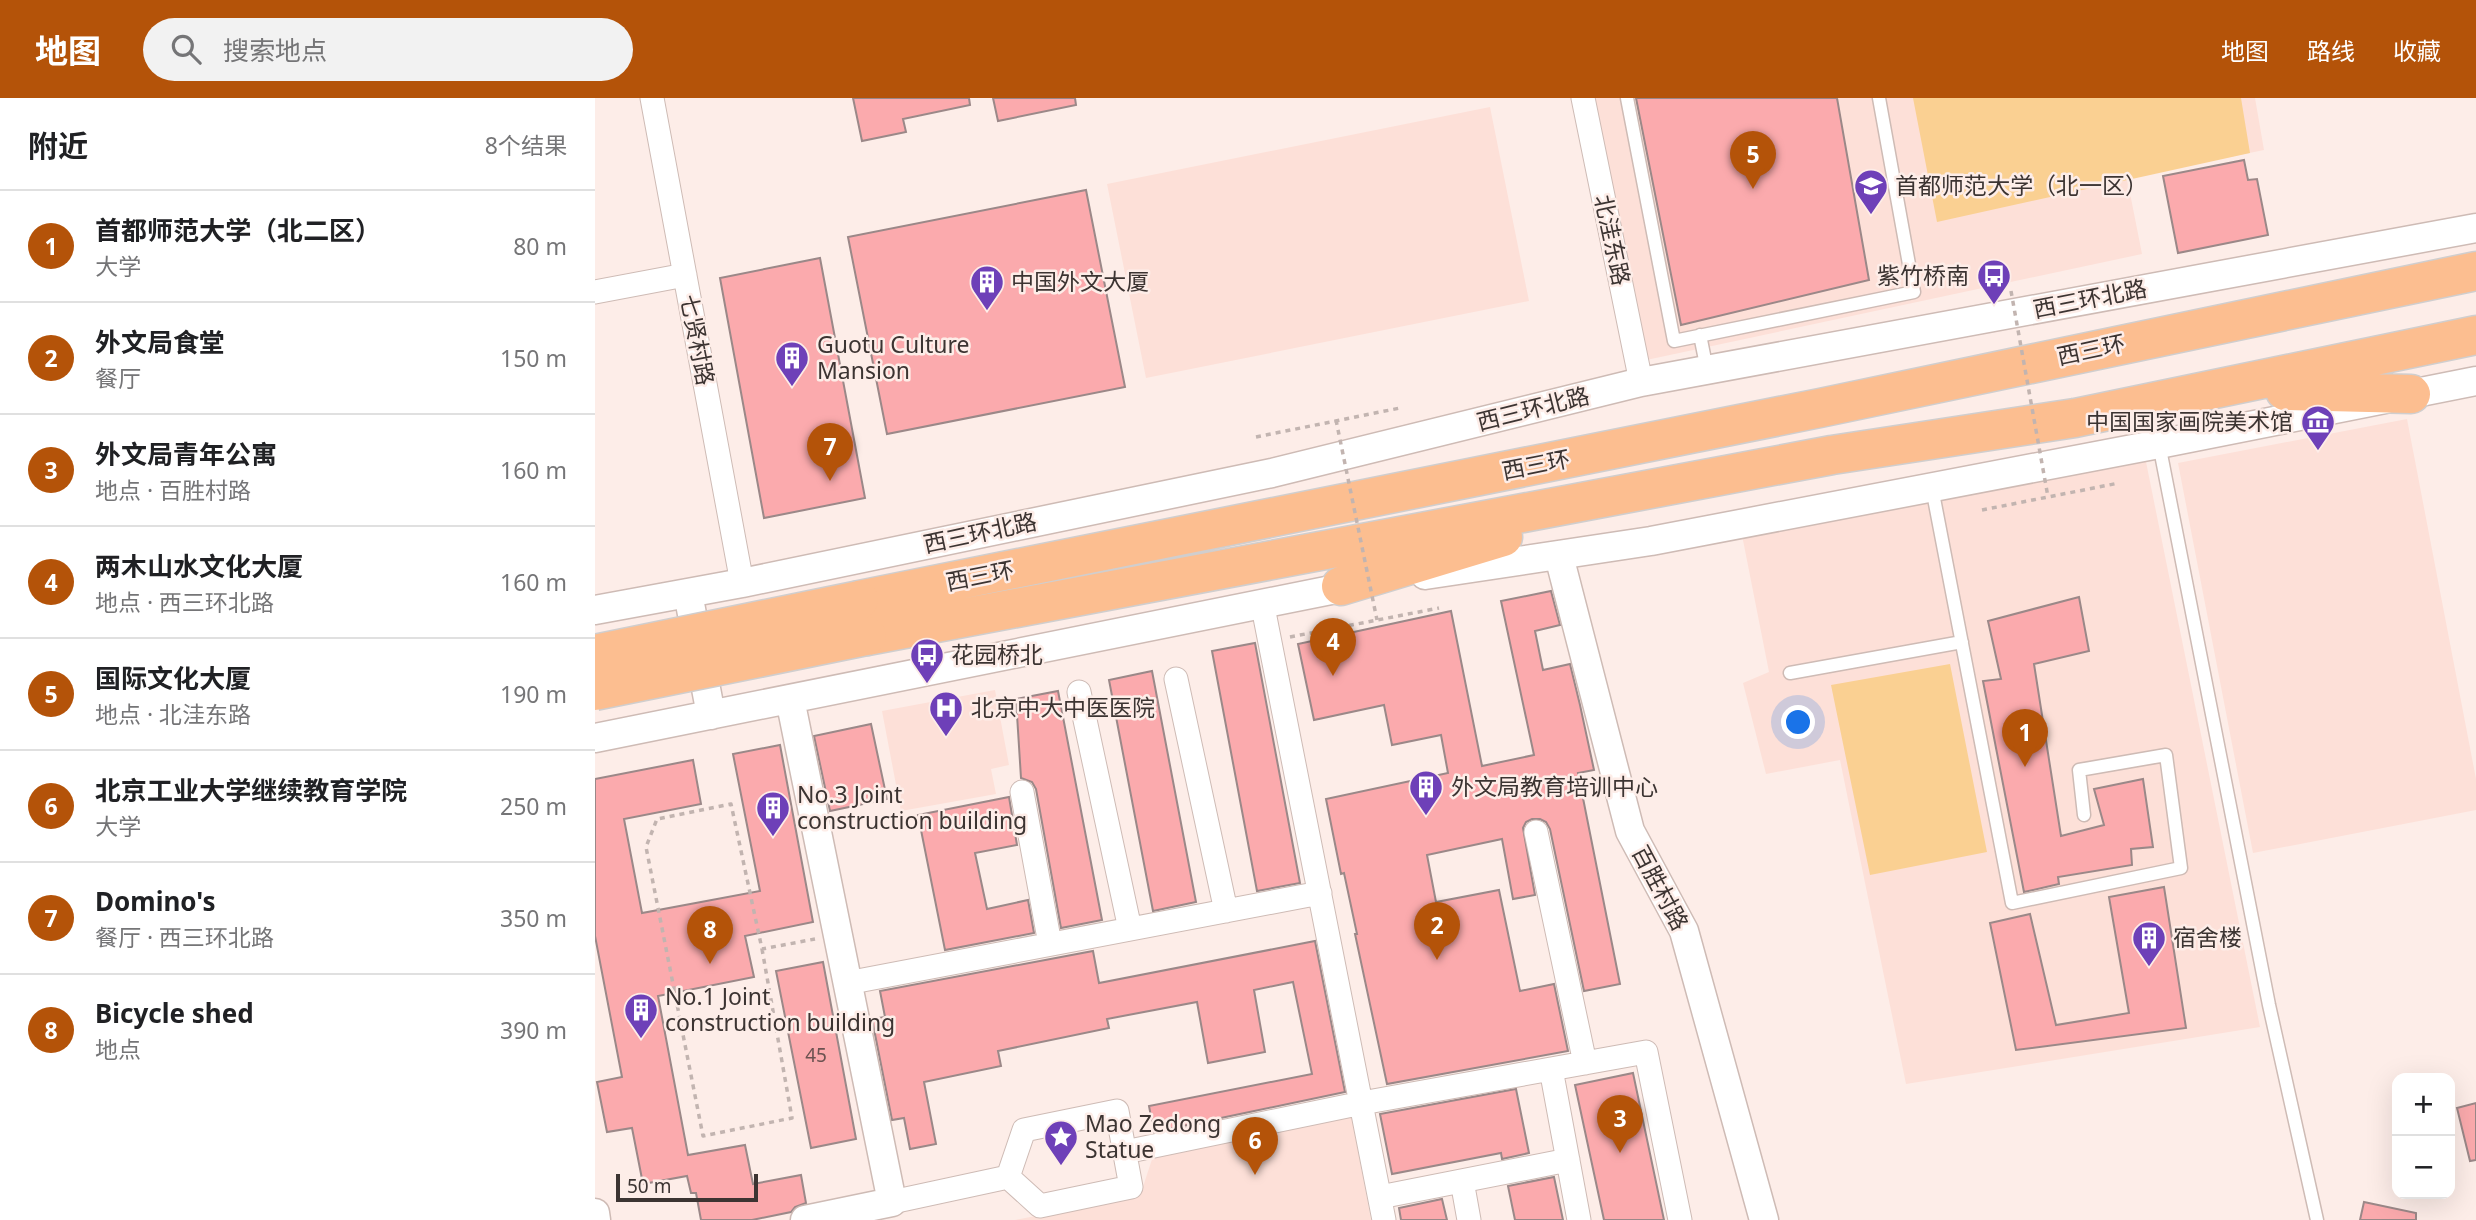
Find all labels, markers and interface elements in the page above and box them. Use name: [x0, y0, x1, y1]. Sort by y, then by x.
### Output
search box: [143, 18, 633, 81]
text: 地图: [35, 28, 101, 73]
icon: search: [167, 30, 205, 68]
text: 搜索地点: [223, 32, 327, 68]
text: 地图: [2221, 34, 2269, 67]
text: 路线: [2307, 34, 2355, 67]
text: 收藏: [2393, 34, 2441, 67]
text: 附近: [28, 125, 88, 166]
text: 8个结果: [485, 129, 567, 161]
pin: 5: [1730, 131, 1776, 189]
school or university icon: 首都师范大学（北一区）: [1852, 167, 1890, 216]
place label: 首都师范大学（北一区）: [1895, 169, 2148, 201]
street label: 北洼东路: [1588, 191, 1638, 288]
text: 首都师范大学（北二区）: [95, 212, 381, 248]
text: 1: [44, 230, 58, 262]
text: 80 m: [513, 230, 567, 262]
text: 大学: [95, 250, 141, 282]
bus stop icon: 紫竹桥南: [1975, 257, 2013, 306]
place label: 紫竹桥南: [1877, 259, 1969, 291]
building icon: 中国外文大厦: [968, 263, 1006, 312]
place label: 中国外文大厦: [1011, 265, 1149, 297]
street label: 西三环北路: [2030, 271, 2149, 325]
street label: 七贤村路: [673, 292, 722, 388]
text: 外文局食堂: [95, 324, 225, 360]
street label: 西三环: [2054, 326, 2128, 372]
place label: Guotu Culture Mansion: [817, 328, 970, 386]
building icon: Guotu Culture Mansion: [773, 339, 811, 388]
text: 2: [44, 342, 58, 374]
text: 150 m: [500, 342, 567, 374]
text: 餐厅: [95, 362, 141, 394]
street label: 西三环北路: [1473, 379, 1592, 437]
museum icon: 中国国家画院美术馆: [2299, 403, 2337, 452]
place label: 中国国家画院美术馆: [2086, 405, 2293, 437]
pin: 7: [807, 423, 853, 481]
text: 外文局青年公寓: [95, 436, 277, 472]
street label: 西三环: [1499, 442, 1573, 486]
text: 3: [44, 454, 58, 486]
text: 160 m: [500, 454, 567, 486]
text: 地点 · 百胜村路: [95, 474, 251, 506]
street label: 西三环北路: [920, 504, 1039, 560]
text: 两木山水文化大厦: [95, 548, 303, 584]
street label: 西三环: [943, 553, 1017, 597]
text: 4: [44, 566, 58, 598]
text: 160 m: [500, 566, 567, 598]
text: 地点 · 西三环北路: [95, 586, 274, 618]
pin: 4: [1310, 618, 1356, 676]
bus stop icon: 花园桥北: [908, 636, 946, 685]
place label: 花园桥北: [951, 638, 1043, 670]
text: 国际文化大厦: [95, 660, 251, 696]
text: 5: [44, 678, 58, 710]
text: 190 m: [500, 678, 567, 710]
hospital icon: 北京中大中医医院: [927, 689, 965, 738]
place label: 北京中大中医医院: [971, 691, 1155, 723]
text: 地点 · 北洼东路: [95, 698, 251, 730]
your location: [1781, 705, 1815, 739]
pin: 1: [2002, 709, 2048, 767]
building icon: 外文局教育培训中心: [1407, 768, 1445, 817]
place label: 外文局教育培训中心: [1451, 770, 1658, 802]
text: 北京工业大学继续教育学院: [95, 772, 407, 808]
place label: No.3 Joint construction building: [797, 778, 1027, 836]
building icon: No.3 Joint construction building: [754, 789, 792, 838]
text: 6: [44, 790, 58, 822]
text: 250 m: [500, 790, 567, 822]
text: 大学: [95, 810, 141, 842]
street label: 百胜村路: [1625, 839, 1697, 936]
text: Domino's: [95, 883, 215, 919]
text: 7: [44, 902, 58, 934]
text: 350 m: [500, 902, 567, 934]
pin: 2: [1414, 902, 1460, 960]
pin: 8: [687, 906, 733, 964]
building icon: 宿舍楼: [2130, 919, 2168, 968]
text: 餐厅 · 西三环北路: [95, 921, 274, 953]
place label: 宿舍楼: [2173, 921, 2242, 953]
place label: No.1 Joint construction building: [665, 980, 895, 1038]
building icon: No.1 Joint construction building: [622, 991, 660, 1040]
text: Bicycle shed: [95, 995, 254, 1031]
text: 8: [44, 1014, 58, 1046]
text: 390 m: [500, 1014, 567, 1046]
text: 地点: [95, 1033, 141, 1065]
house number: 45: [805, 1042, 827, 1068]
map controls: [2392, 1073, 2455, 1199]
button: +: [2392, 1073, 2455, 1136]
pin: 3: [1597, 1095, 1643, 1153]
place label: Mao Zedong Statue: [1085, 1107, 1221, 1165]
pin: 6: [1232, 1117, 1278, 1175]
place icon: Mao Zedong Statue: [1042, 1118, 1080, 1167]
button: −: [2392, 1136, 2455, 1199]
scale bar: [616, 1171, 758, 1203]
text: 50 m: [627, 1173, 671, 1199]

